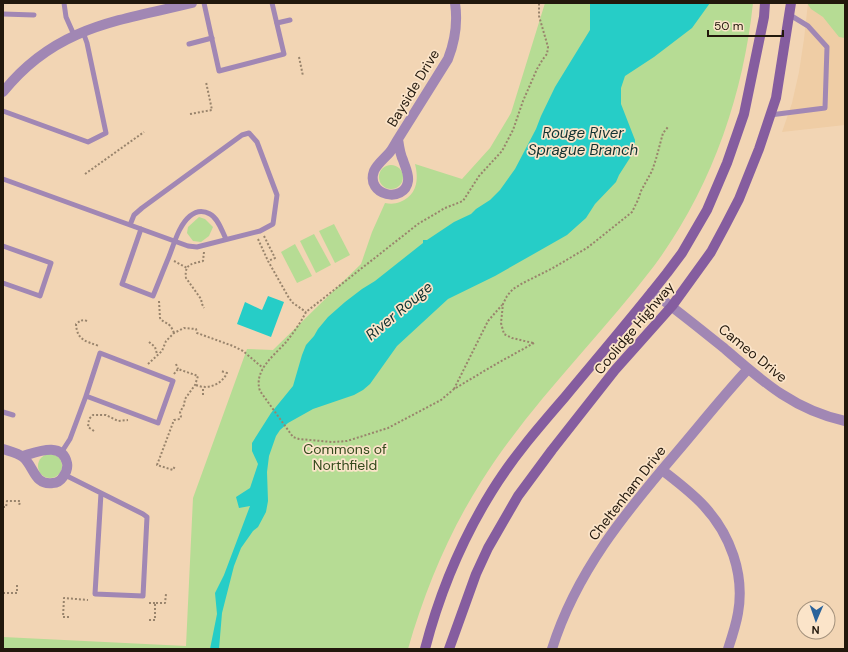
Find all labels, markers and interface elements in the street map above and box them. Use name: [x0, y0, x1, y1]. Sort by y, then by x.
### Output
scale bar: [708, 12, 783, 38]
text: 50 m: [714, 18, 743, 34]
street label: Bayside Drive: [383, 46, 443, 130]
water label: Rouge River Sprague Branch: [528, 123, 639, 160]
water label: River Rouge: [361, 277, 437, 345]
street label: Coolidge Highway: [590, 278, 678, 378]
street label: Cameo Drive: [715, 320, 791, 386]
park label: Commons of Northfield: [303, 440, 387, 474]
street label: Cheltenham Drive: [584, 442, 670, 544]
north arrow: [796, 600, 836, 640]
text: N: [811, 623, 820, 637]

